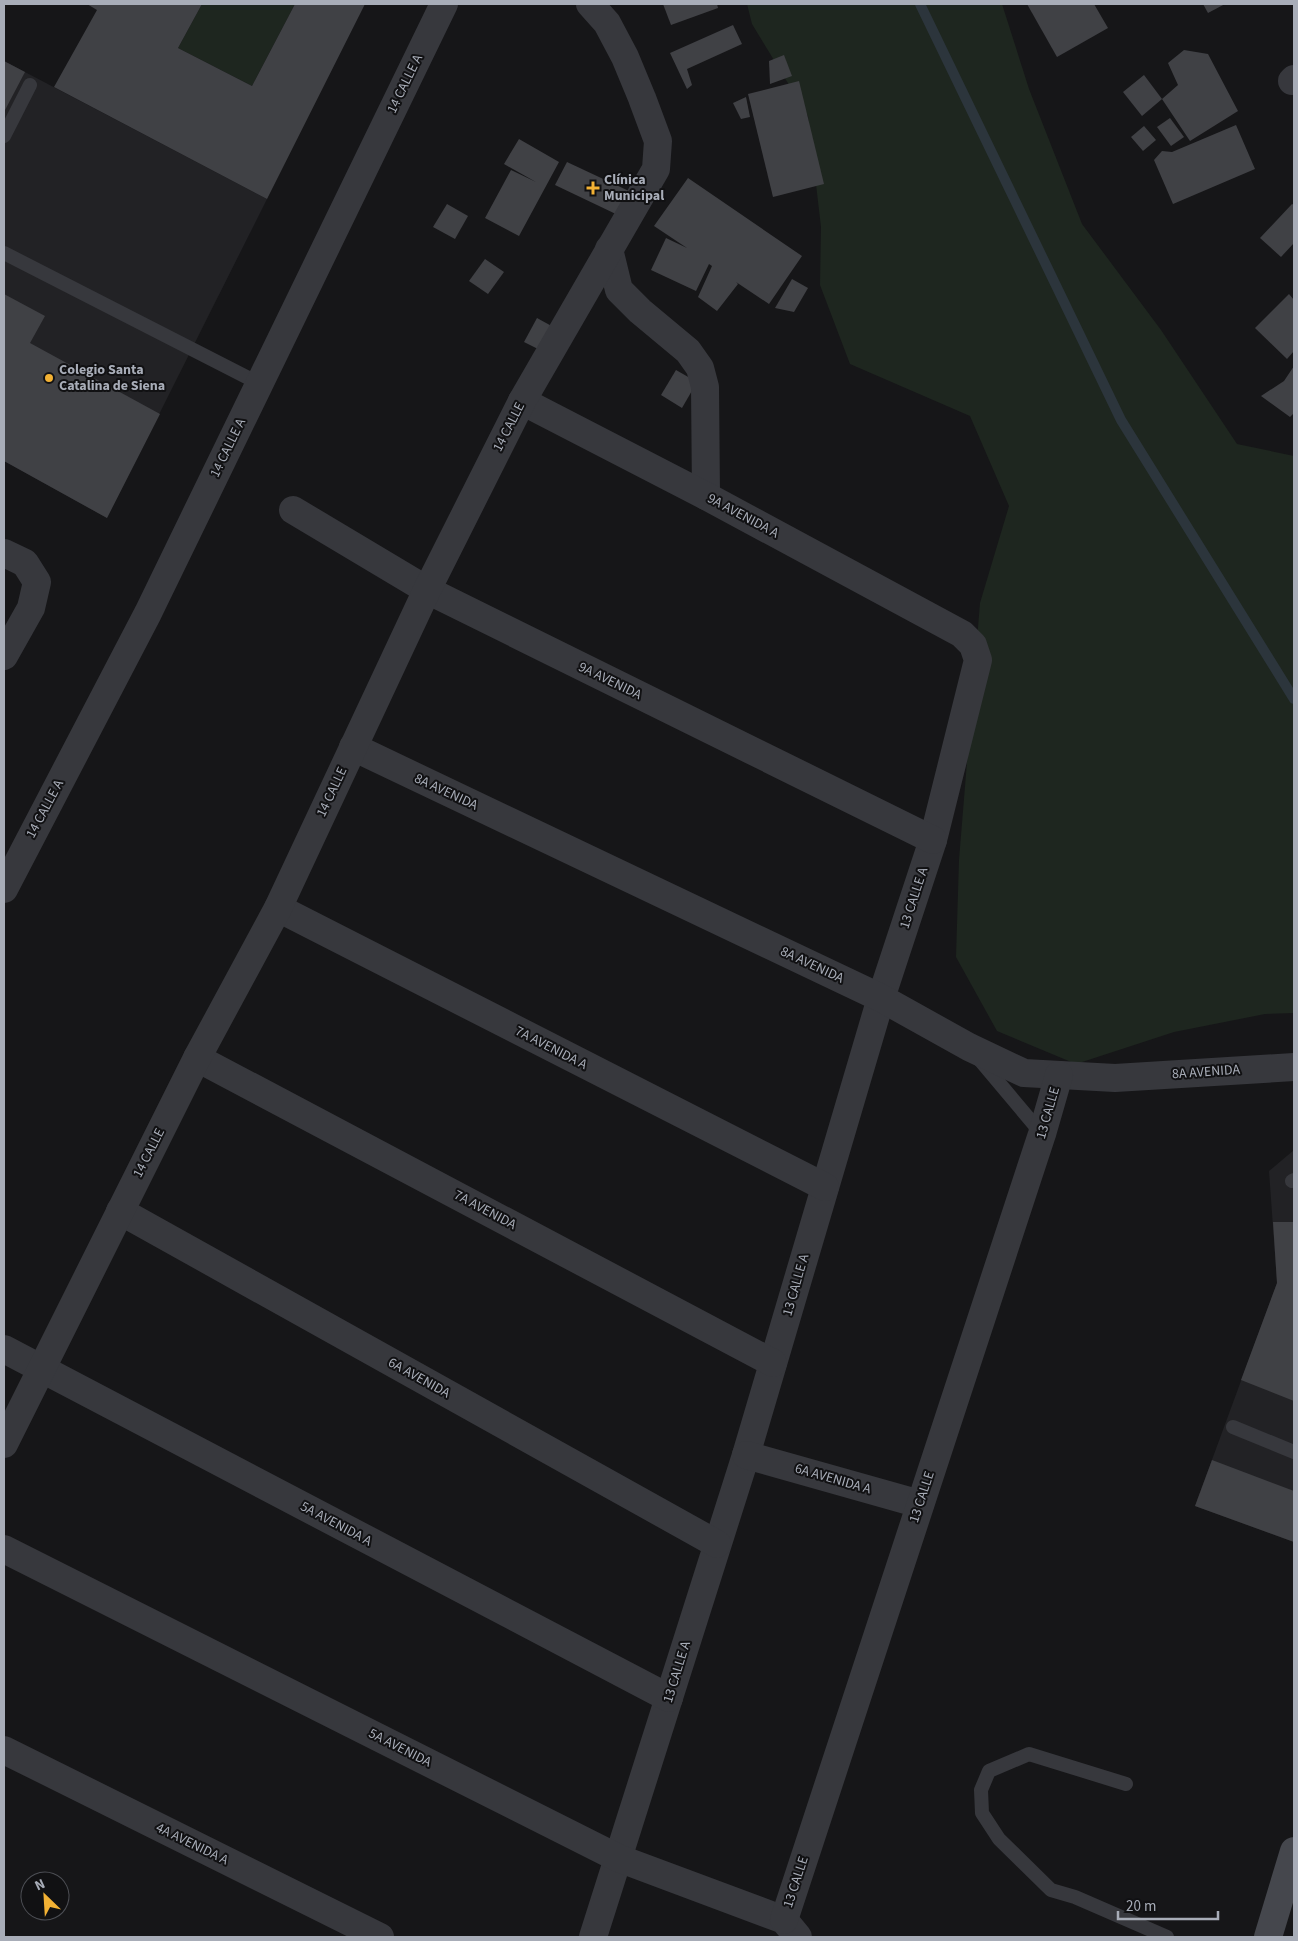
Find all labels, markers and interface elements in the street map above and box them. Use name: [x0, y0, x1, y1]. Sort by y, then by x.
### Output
street label: 14 CALLE A: [382, 51, 428, 117]
place label: Clínica Municipal: [604, 170, 664, 206]
marker: Clínica Municipal: [586, 181, 600, 195]
place label: Colegio Santa Catalina de Siena: [59, 360, 165, 396]
marker: Colegio Santa Catalina de Siena: [43, 372, 55, 384]
street label: 14 CALLE: [488, 399, 530, 455]
street label: 14 CALLE A: [205, 415, 251, 481]
street label: 9A AVENIDA A: [704, 489, 783, 543]
street label: 9A AVENIDA: [575, 657, 645, 705]
street label: 14 CALLE: [312, 764, 352, 820]
street label: 8A AVENIDA: [411, 769, 481, 816]
street label: 14 CALLE A: [21, 776, 69, 842]
street label: 13 CALLE A: [895, 864, 933, 931]
street label: 8A AVENIDA: [777, 942, 847, 989]
street label: 7A AVENIDA A: [511, 1021, 591, 1075]
street label: 8A AVENIDA: [1171, 1060, 1241, 1084]
street label: 13 CALLE: [1031, 1085, 1065, 1141]
street label: 14 CALLE: [128, 1125, 170, 1181]
street label: 7A AVENIDA: [450, 1185, 520, 1235]
street label: 13 CALLE A: [778, 1251, 815, 1318]
street label: 6A AVENIDA: [384, 1353, 454, 1403]
street label: 6A AVENIDA A: [792, 1459, 874, 1500]
street label: 13 CALLE: [904, 1469, 940, 1525]
street label: 5A AVENIDA A: [297, 1497, 376, 1551]
street label: 13 CALLE A: [658, 1638, 696, 1705]
street label: 5A AVENIDA: [365, 1724, 435, 1773]
street label: 4A AVENIDA A: [152, 1818, 232, 1870]
street label: 13 CALLE: [778, 1854, 814, 1910]
north arrow: [20, 1871, 70, 1921]
text: N: [31, 1874, 48, 1896]
scale bar: [1118, 1888, 1218, 1920]
text: 20 m: [1126, 1896, 1156, 1917]

